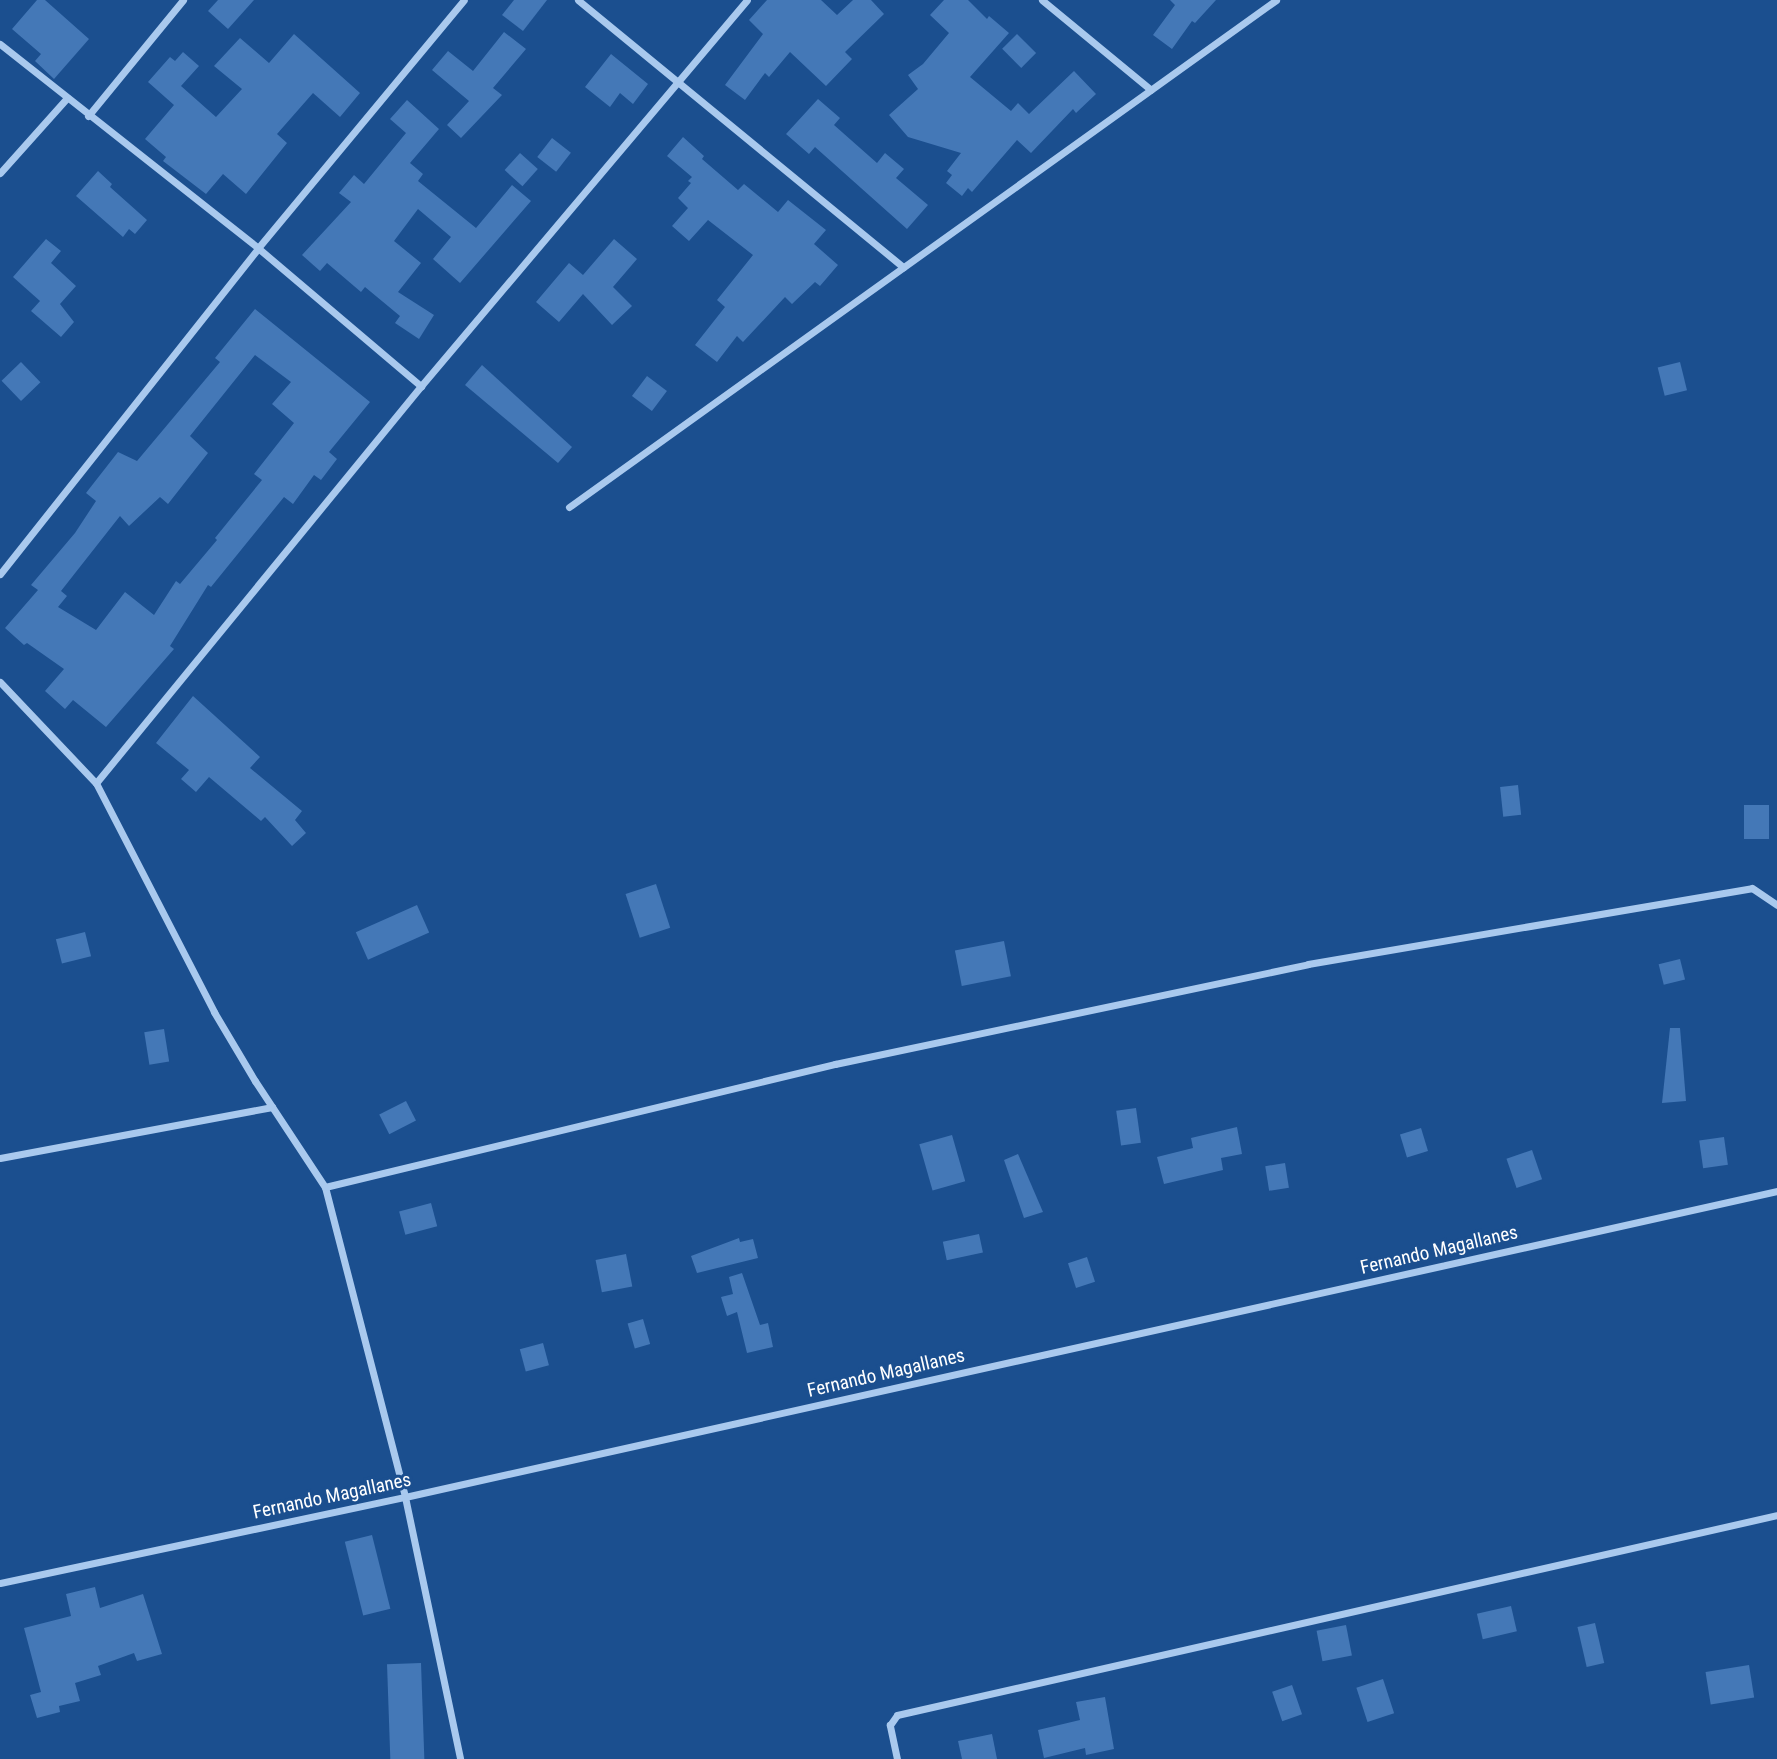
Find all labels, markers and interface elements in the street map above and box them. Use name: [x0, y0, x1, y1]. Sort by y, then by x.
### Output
street label: Fernando Magallanes: [1358, 1221, 1520, 1279]
street label: Fernando Magallanes: [805, 1344, 967, 1402]
street label: Fernando Magallanes: [251, 1468, 413, 1524]

